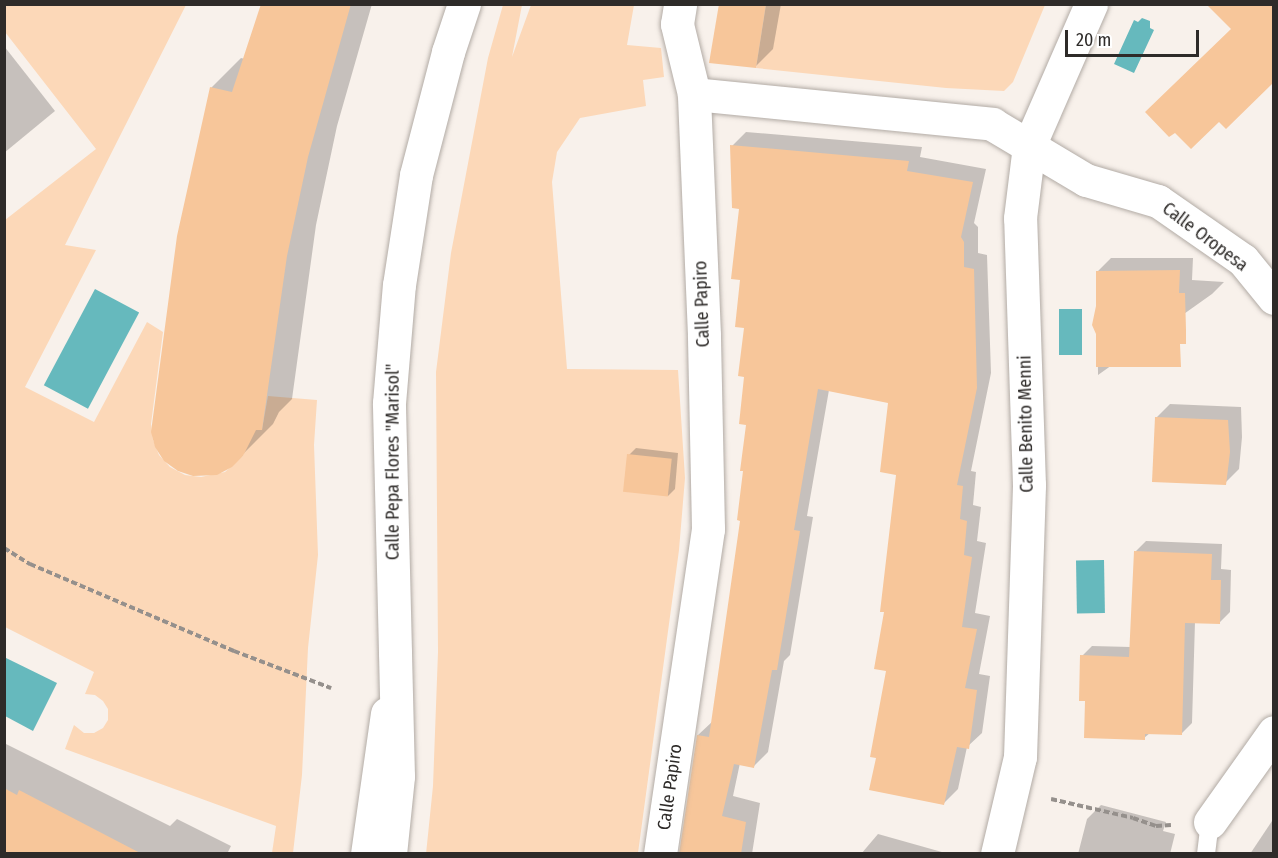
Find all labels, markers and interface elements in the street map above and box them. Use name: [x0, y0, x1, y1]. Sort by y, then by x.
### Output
scale bar: [1068, 18, 1202, 56]
text: 20 m: [1076, 29, 1111, 51]
street label: Calle Oropesa: [1158, 198, 1252, 276]
street label: Calle Papiro: [690, 260, 714, 348]
street label: Calle Benito Menni: [1014, 355, 1038, 493]
street label: Calle Pepa Flores "Marisol": [382, 364, 404, 560]
street label: Calle Papiro: [653, 743, 687, 831]

